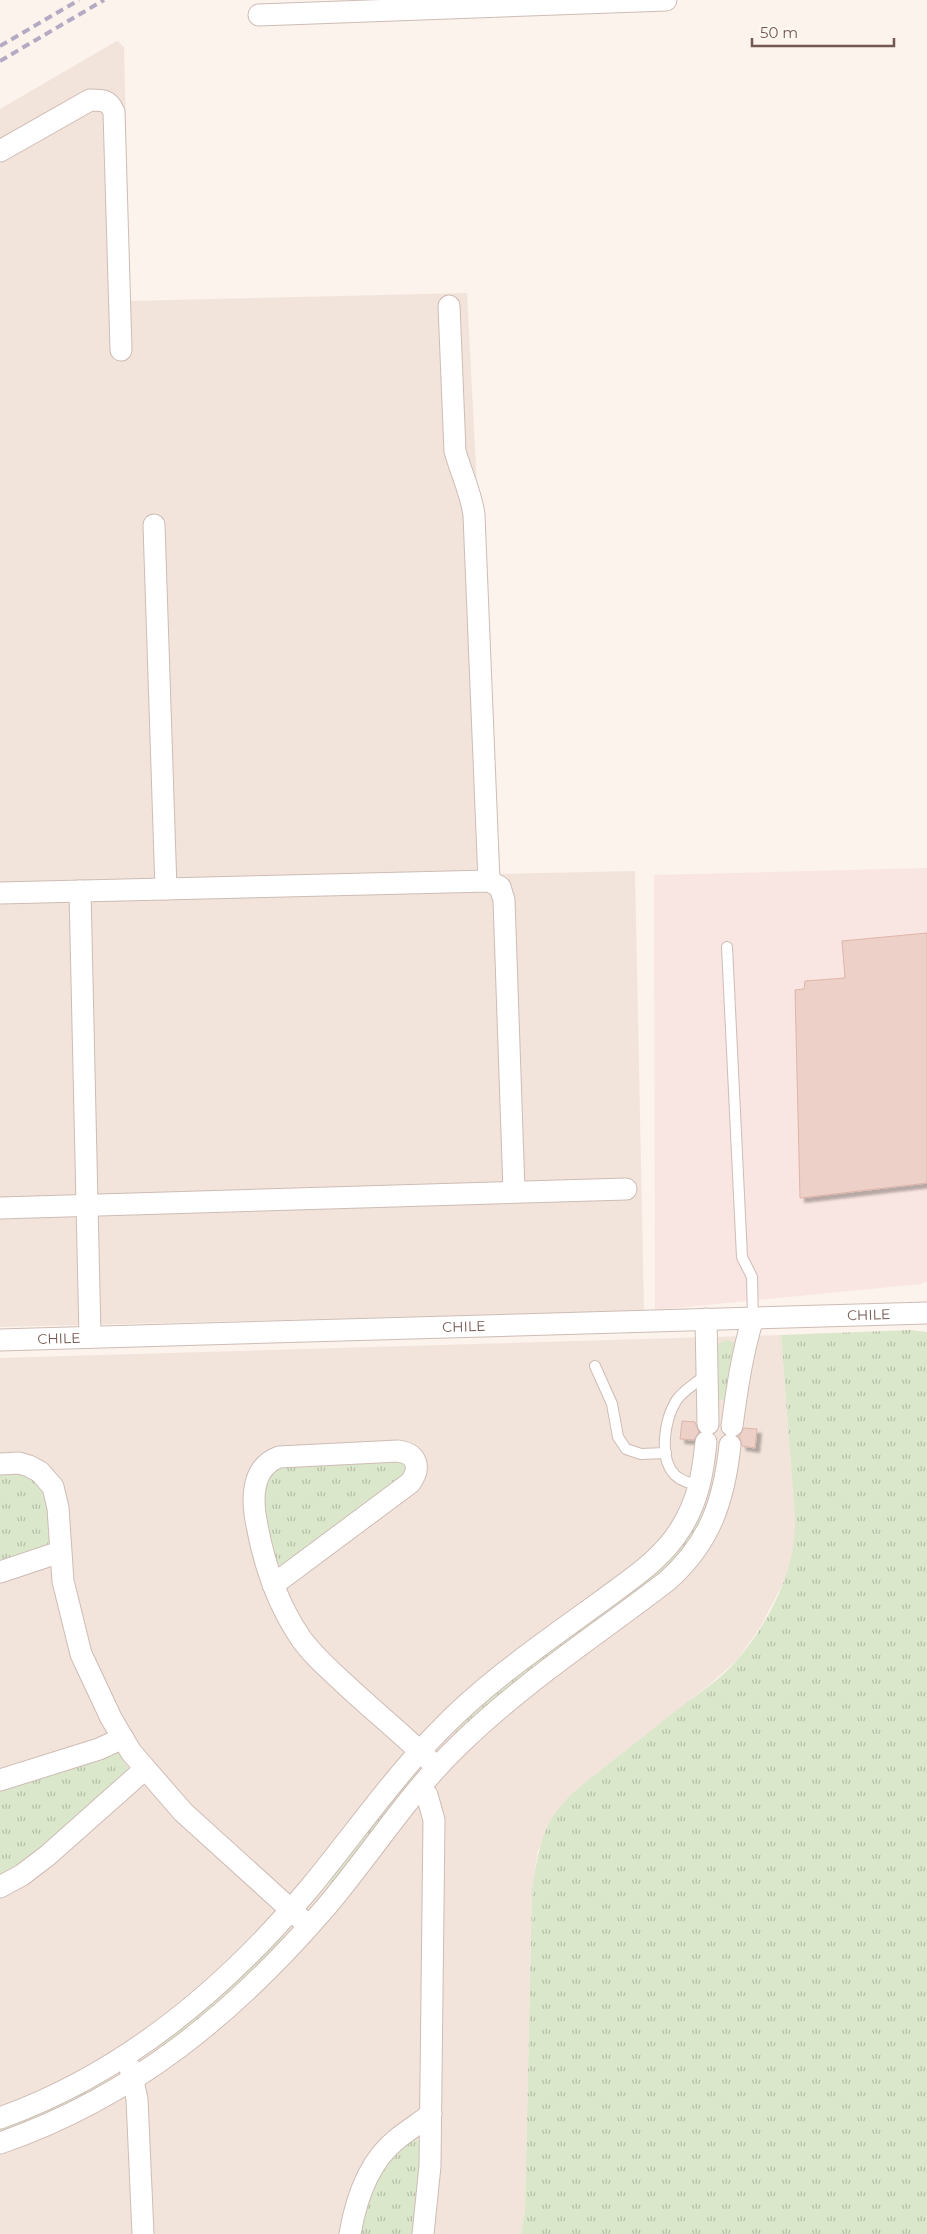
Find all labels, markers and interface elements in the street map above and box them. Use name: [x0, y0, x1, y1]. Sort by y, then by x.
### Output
scale bar: [752, 15, 894, 47]
text: 50 m: [760, 23, 798, 42]
street label: CHILE: [847, 1305, 890, 1324]
street label: CHILE: [442, 1317, 486, 1336]
street label: CHILE: [37, 1329, 81, 1348]

